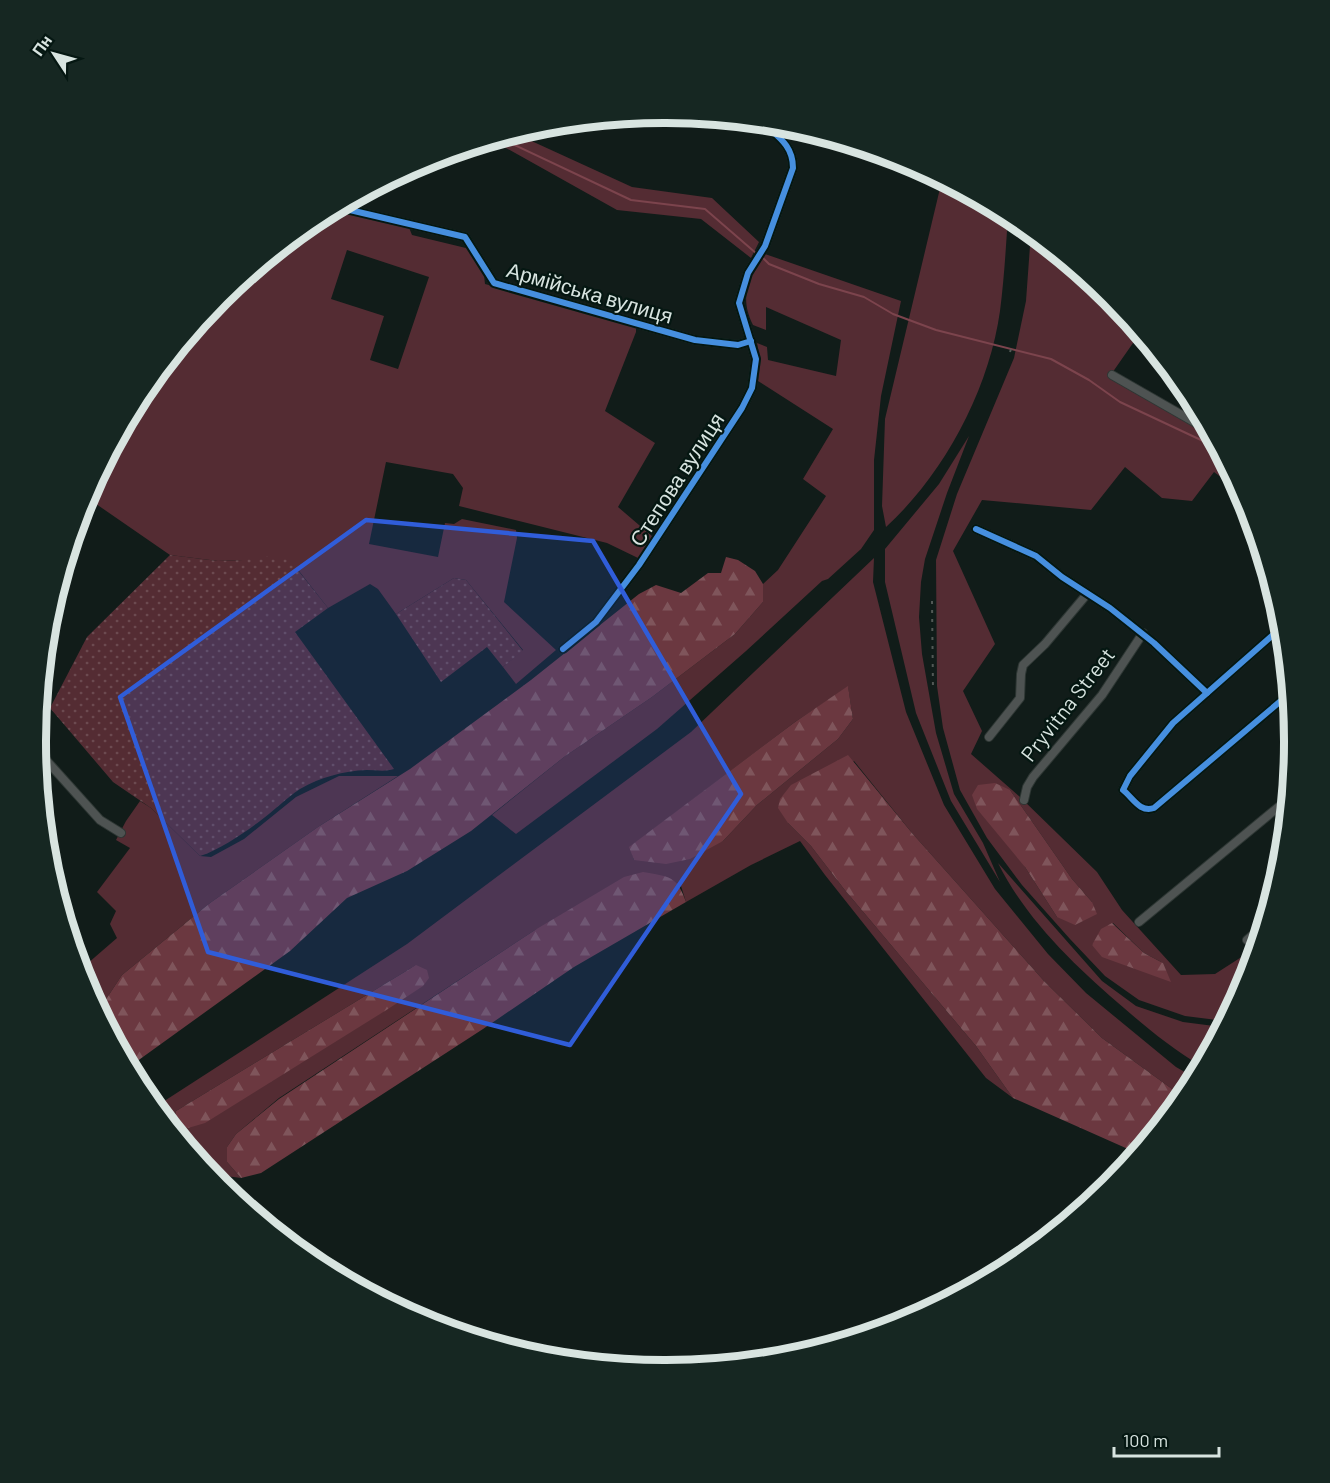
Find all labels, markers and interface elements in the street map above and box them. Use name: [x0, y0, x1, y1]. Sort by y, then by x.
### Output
north arrow: [24, 24, 84, 84]
text: Пн: [28, 31, 55, 59]
street label: Армійська вулиця: [504, 256, 676, 328]
street label: Степова вулиця: [624, 408, 728, 550]
street label: Pryvitna Street: [1015, 642, 1119, 766]
scale bar: [1114, 1420, 1219, 1458]
text: 100 m: [1123, 1429, 1168, 1451]

